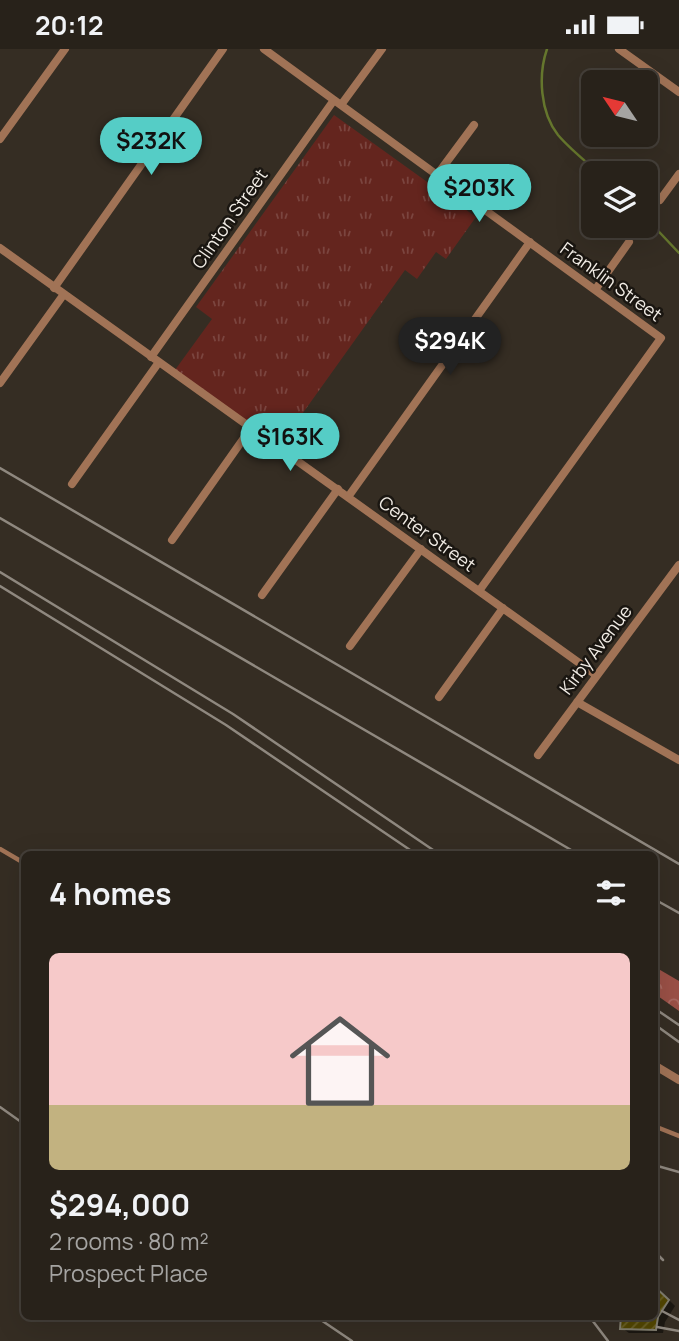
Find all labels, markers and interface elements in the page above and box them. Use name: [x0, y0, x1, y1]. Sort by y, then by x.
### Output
text: 20:12: [35, 7, 103, 43]
north arrow: [581, 70, 658, 147]
map controls: [581, 70, 658, 238]
pin: $232K: [102, 117, 200, 177]
text: $232K: [116, 124, 186, 156]
button: layers: [581, 161, 658, 238]
street label: Clinton Street: [186, 164, 272, 273]
pin: $203K: [430, 165, 528, 224]
text: $203K: [443, 171, 515, 203]
street label: Franklin Street: [556, 236, 667, 326]
pin: $294K: [401, 317, 499, 377]
text: $294K: [414, 324, 486, 356]
pin: $163K: [241, 413, 339, 473]
text: $163K: [256, 420, 324, 452]
street label: Center Street: [374, 490, 481, 576]
street label: Kirby Avenue: [554, 600, 637, 699]
text: 4 homes: [49, 873, 172, 914]
icon: filters: [592, 874, 630, 912]
icon: home: [277, 998, 403, 1124]
text: $294,000: [49, 1184, 190, 1225]
text: 2 rooms · 80 m²: [49, 1225, 209, 1257]
text: Prospect Place: [49, 1257, 208, 1289]

